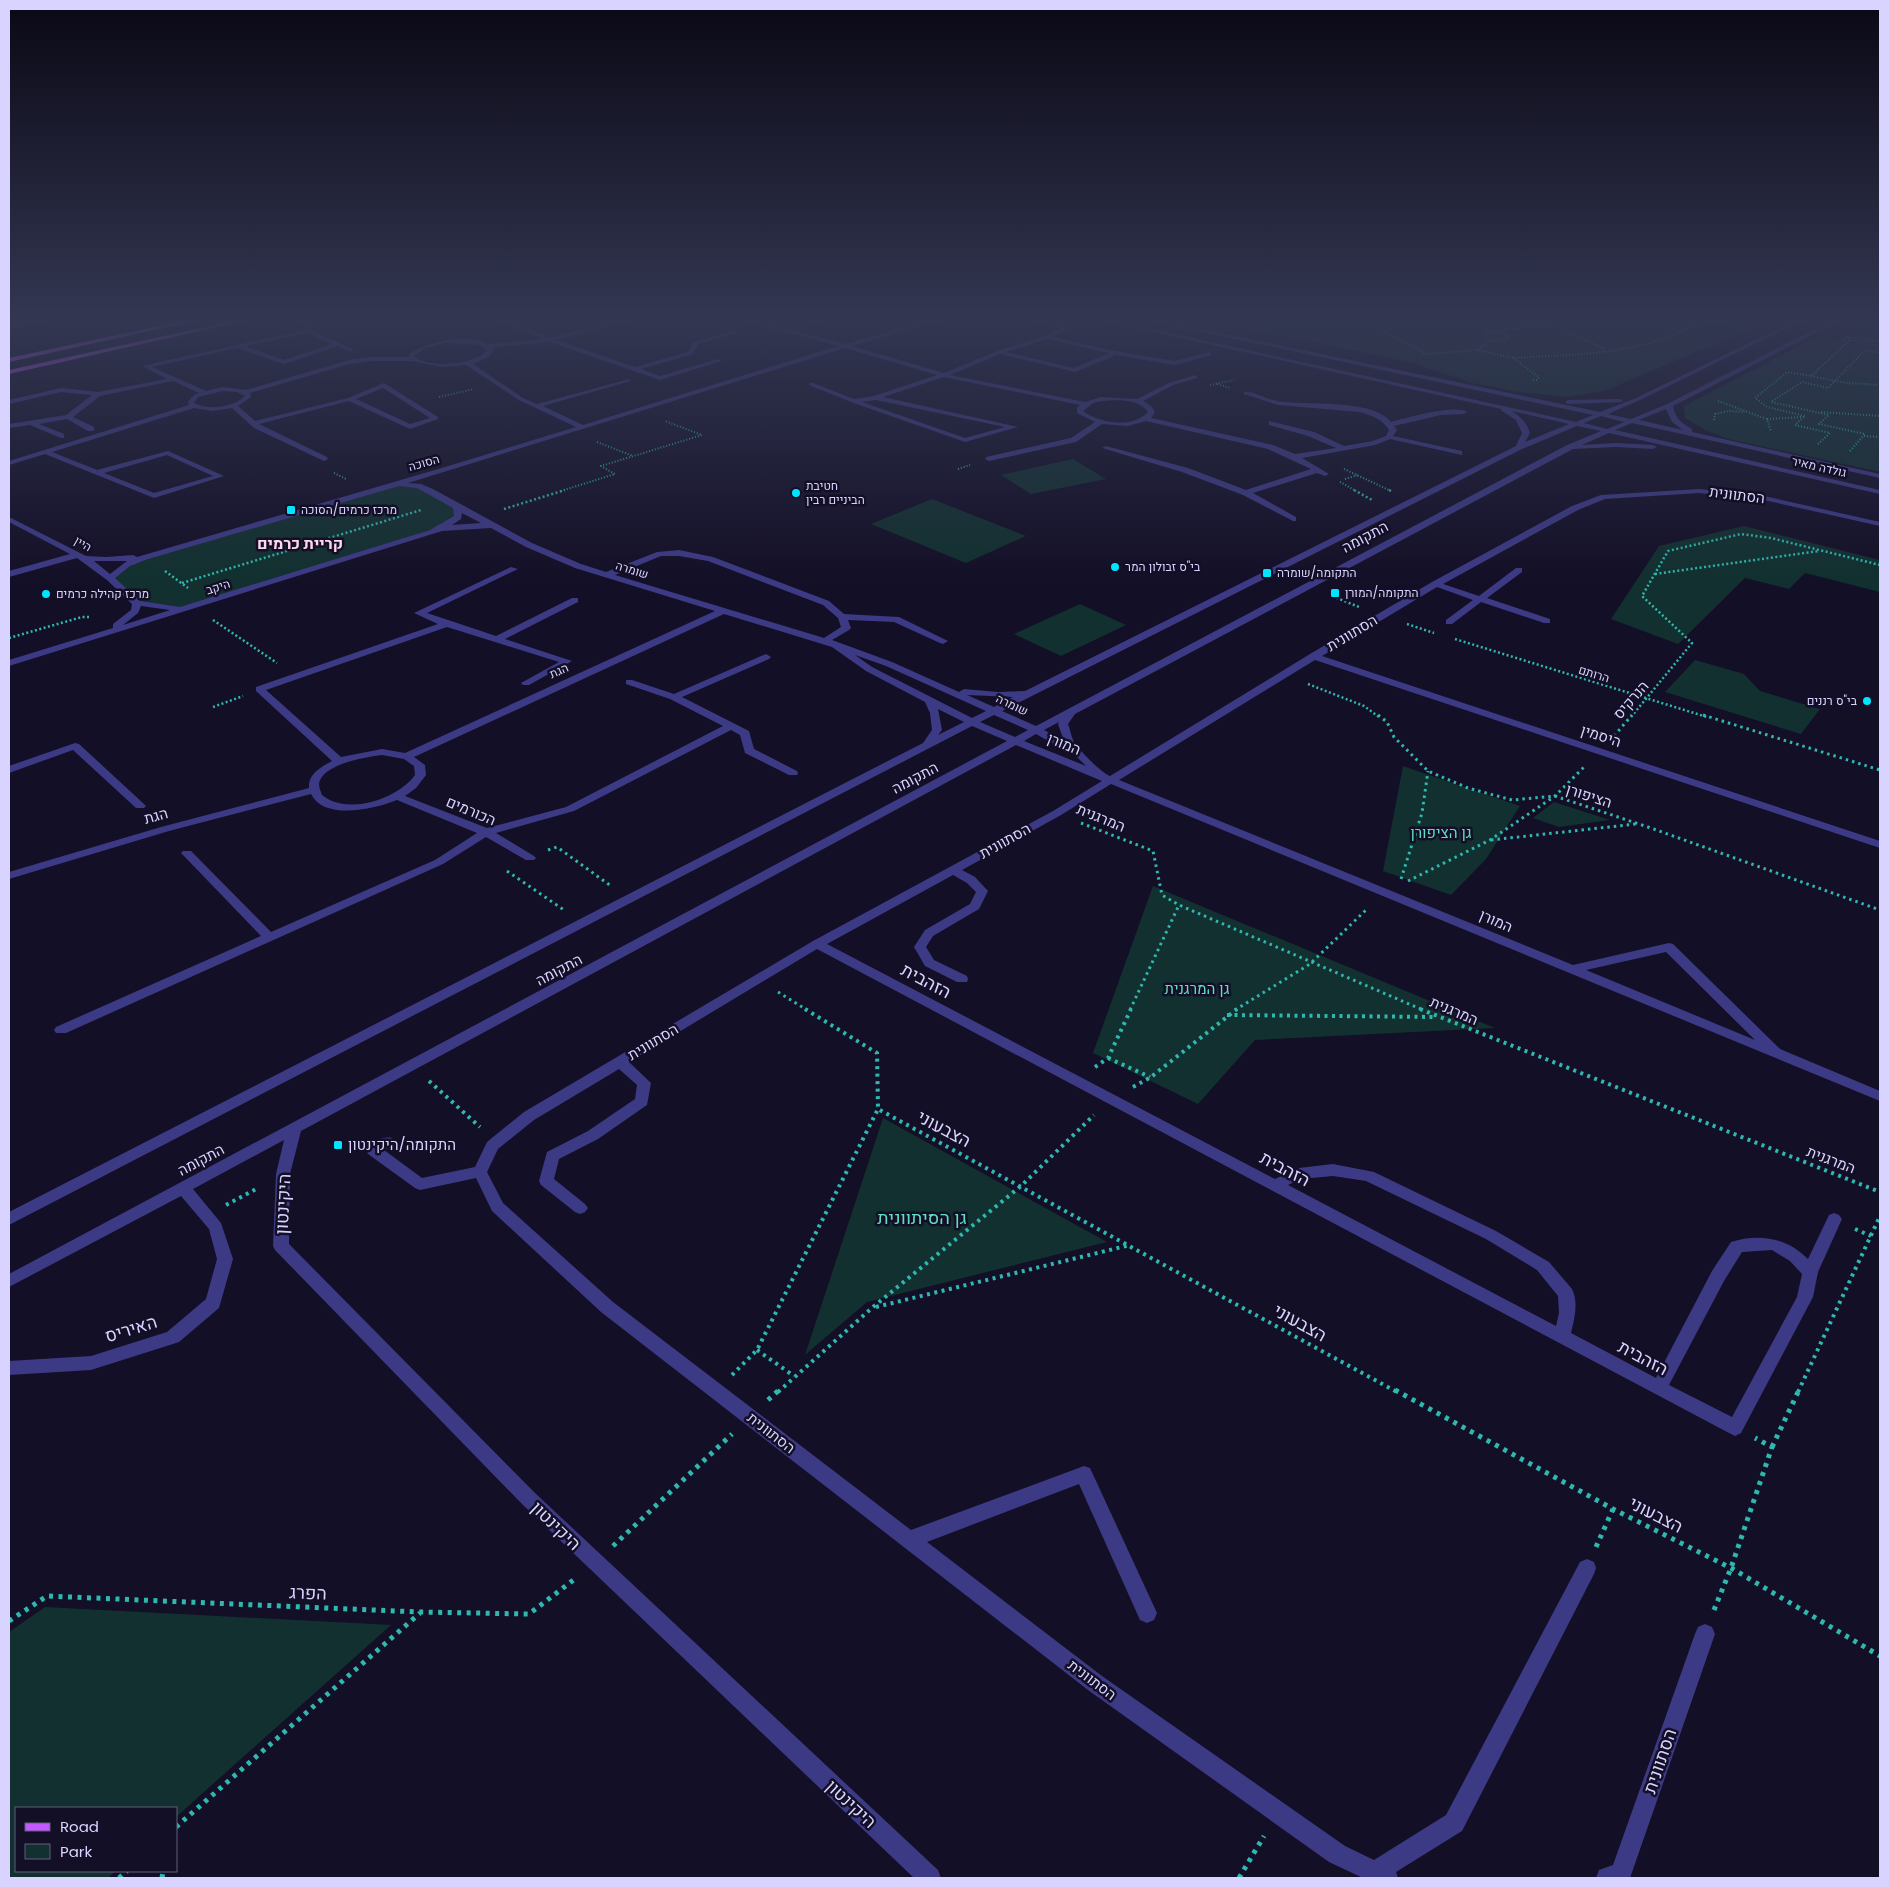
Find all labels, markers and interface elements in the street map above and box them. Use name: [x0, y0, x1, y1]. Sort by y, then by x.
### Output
street label: הסוכה: [406, 450, 441, 475]
street label: גולדה מאיר: [1790, 452, 1848, 481]
place label: חטיבת הביניים רבין: [806, 477, 865, 508]
street label: הסתוונית: [1708, 481, 1766, 508]
marker: חטיבת הביניים רבין: [790, 487, 802, 499]
place label: מרכז כרמים/הסוכה: [301, 501, 397, 518]
marker: מרכז כרמים/הסוכה: [285, 504, 297, 516]
street label: התקומה: [1338, 515, 1392, 558]
street label: היין: [71, 532, 95, 555]
district label: קריית כרמים: [257, 532, 343, 555]
street label: שומרה: [614, 556, 651, 583]
place label: בי"ס זבולון המר: [1125, 558, 1201, 575]
marker: בי"ס זבולון המר: [1109, 561, 1121, 573]
place label: התקומה/שומרה: [1277, 564, 1357, 581]
marker: התקומה/שומרה: [1261, 567, 1273, 579]
street label: היקב: [204, 575, 232, 598]
place label: התקומה/המורן: [1345, 584, 1418, 601]
place label: מרכז קהילה כרמים: [56, 585, 149, 602]
marker: התקומה/המורן: [1329, 587, 1341, 599]
marker: מרכז קהילה כרמים: [40, 588, 52, 600]
street label: הסתוונית: [1322, 609, 1381, 656]
street label: הגת: [547, 659, 571, 682]
street label: הרותם: [1577, 661, 1612, 686]
street label: הנרקיס: [1608, 676, 1653, 724]
street label: שומרה: [993, 690, 1031, 719]
place label: בי"ס רננים: [1807, 692, 1858, 709]
marker: בי"ס רננים: [1861, 695, 1873, 707]
street label: היסמין: [1578, 719, 1624, 752]
street label: המורן: [1044, 727, 1084, 760]
street label: התקומה: [888, 756, 942, 799]
street label: הציפורן: [1564, 778, 1615, 813]
street label: הכורמים: [443, 791, 499, 830]
street label: המרגנית: [1074, 798, 1129, 837]
street label: הגת: [141, 802, 170, 829]
street label: הסתוונית: [975, 818, 1034, 863]
park label: גן הציפורן: [1410, 822, 1472, 843]
street label: המורן: [1476, 904, 1516, 937]
street label: התקומה: [532, 948, 586, 991]
street label: הזהבית: [897, 957, 956, 1004]
park label: גן המרגנית: [1165, 978, 1230, 999]
street label: המרגנית: [1427, 991, 1482, 1030]
street label: הסתוונית: [623, 1018, 682, 1065]
street label: הצבעוני: [913, 1104, 976, 1153]
place label: התקומה/היקינטון: [348, 1134, 456, 1155]
street label: התקומה: [174, 1138, 228, 1181]
marker: התקומה/היקינטון: [332, 1139, 344, 1151]
street label: המרגנית: [1804, 1141, 1859, 1178]
street label: הזהבית: [1256, 1145, 1315, 1192]
street label: היקינטון: [268, 1173, 297, 1235]
park label: גן הסיתוונית: [877, 1205, 967, 1230]
street label: הצבעוני: [1269, 1298, 1331, 1347]
street label: האיריס: [102, 1309, 160, 1348]
street label: הזהבית: [1614, 1334, 1673, 1381]
street label: הסתוונית: [743, 1407, 800, 1458]
street label: הצבעוני: [1625, 1490, 1688, 1539]
street label: היקינטון: [526, 1496, 587, 1556]
street label: הפרג: [289, 1579, 327, 1606]
street label: הסתוונית: [1064, 1654, 1121, 1705]
street label: הסתוונית: [1637, 1725, 1682, 1797]
street label: היקינטון: [821, 1774, 882, 1833]
legend: [15, 1807, 178, 1872]
text: Road: [60, 1816, 99, 1837]
text: Park: [60, 1841, 92, 1862]

